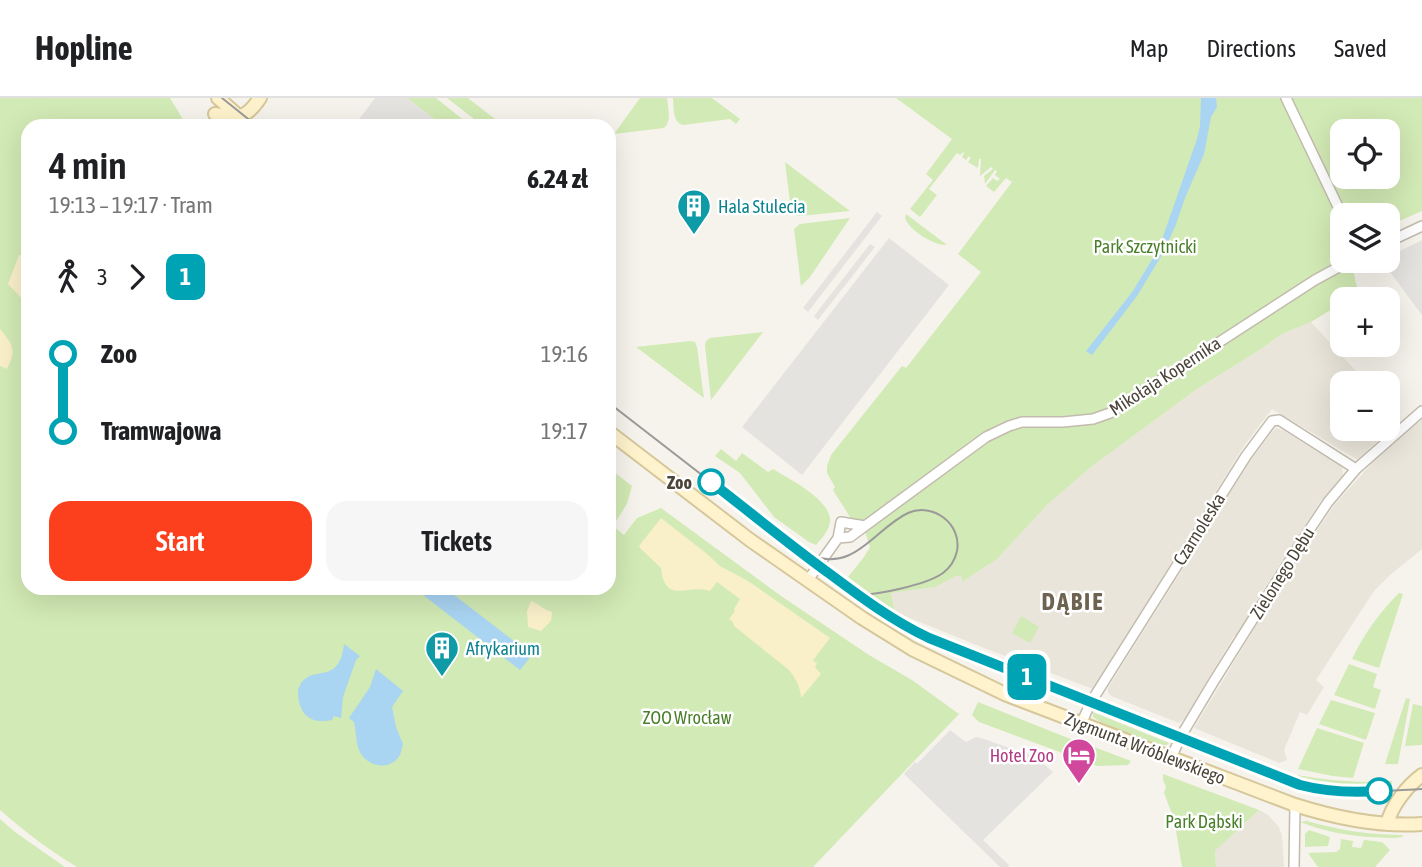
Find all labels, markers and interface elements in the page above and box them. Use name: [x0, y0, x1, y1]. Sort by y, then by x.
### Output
text: Hopline: [35, 29, 133, 67]
text: Map: [1130, 35, 1168, 62]
text: Directions: [1206, 35, 1296, 62]
text: Saved: [1334, 35, 1387, 62]
map controls: [1330, 119, 1400, 441]
button: locate: [1330, 119, 1400, 189]
text: 4 min: [49, 144, 127, 187]
text: 6.24 zł: [527, 164, 588, 194]
building icon: Hala Stulecia: [675, 187, 713, 236]
text: 19:13 – 19:17 · Tram: [49, 192, 213, 218]
place label: Hala Stulecia: [718, 196, 806, 217]
button: layers: [1330, 203, 1400, 273]
park label: Park Szczytnicki: [1093, 236, 1197, 257]
icon: walk: [49, 258, 87, 296]
icon: forward: [118, 258, 156, 296]
text: 1: [180, 263, 191, 290]
text: 3: [97, 264, 108, 290]
button: +: [1330, 287, 1400, 357]
street label: Mikołaja Kopernika: [1105, 332, 1225, 420]
text: Zoo: [101, 339, 137, 369]
text: 19:16: [541, 341, 588, 367]
button: −: [1330, 371, 1400, 441]
text: Tramwajowa: [101, 416, 221, 446]
text: 19:17: [541, 418, 588, 444]
marker: Zoo: [698, 469, 724, 495]
place label: Zoo: [667, 472, 692, 493]
street label: Czarnoleska: [1169, 489, 1229, 569]
button: Start: [49, 501, 312, 581]
button: Tickets: [326, 501, 588, 581]
street label: Zielonego Dębu: [1245, 523, 1319, 623]
district label: DĄBIE: [1042, 588, 1104, 615]
building icon: Afrykarium: [423, 629, 461, 678]
place label: Afrykarium: [466, 638, 540, 659]
line badge: 1: [1004, 654, 1050, 700]
text: 1: [1021, 663, 1033, 690]
park label: ZOO Wrocław: [643, 707, 732, 728]
street label: Zygmunta Wróblewskiego: [1062, 708, 1228, 788]
hotel icon: Hotel Zoo: [1060, 736, 1098, 785]
place label: Hotel Zoo: [990, 745, 1054, 766]
unlabelled marker: [1366, 778, 1392, 804]
park label: Park Dąbski: [1165, 811, 1243, 832]

